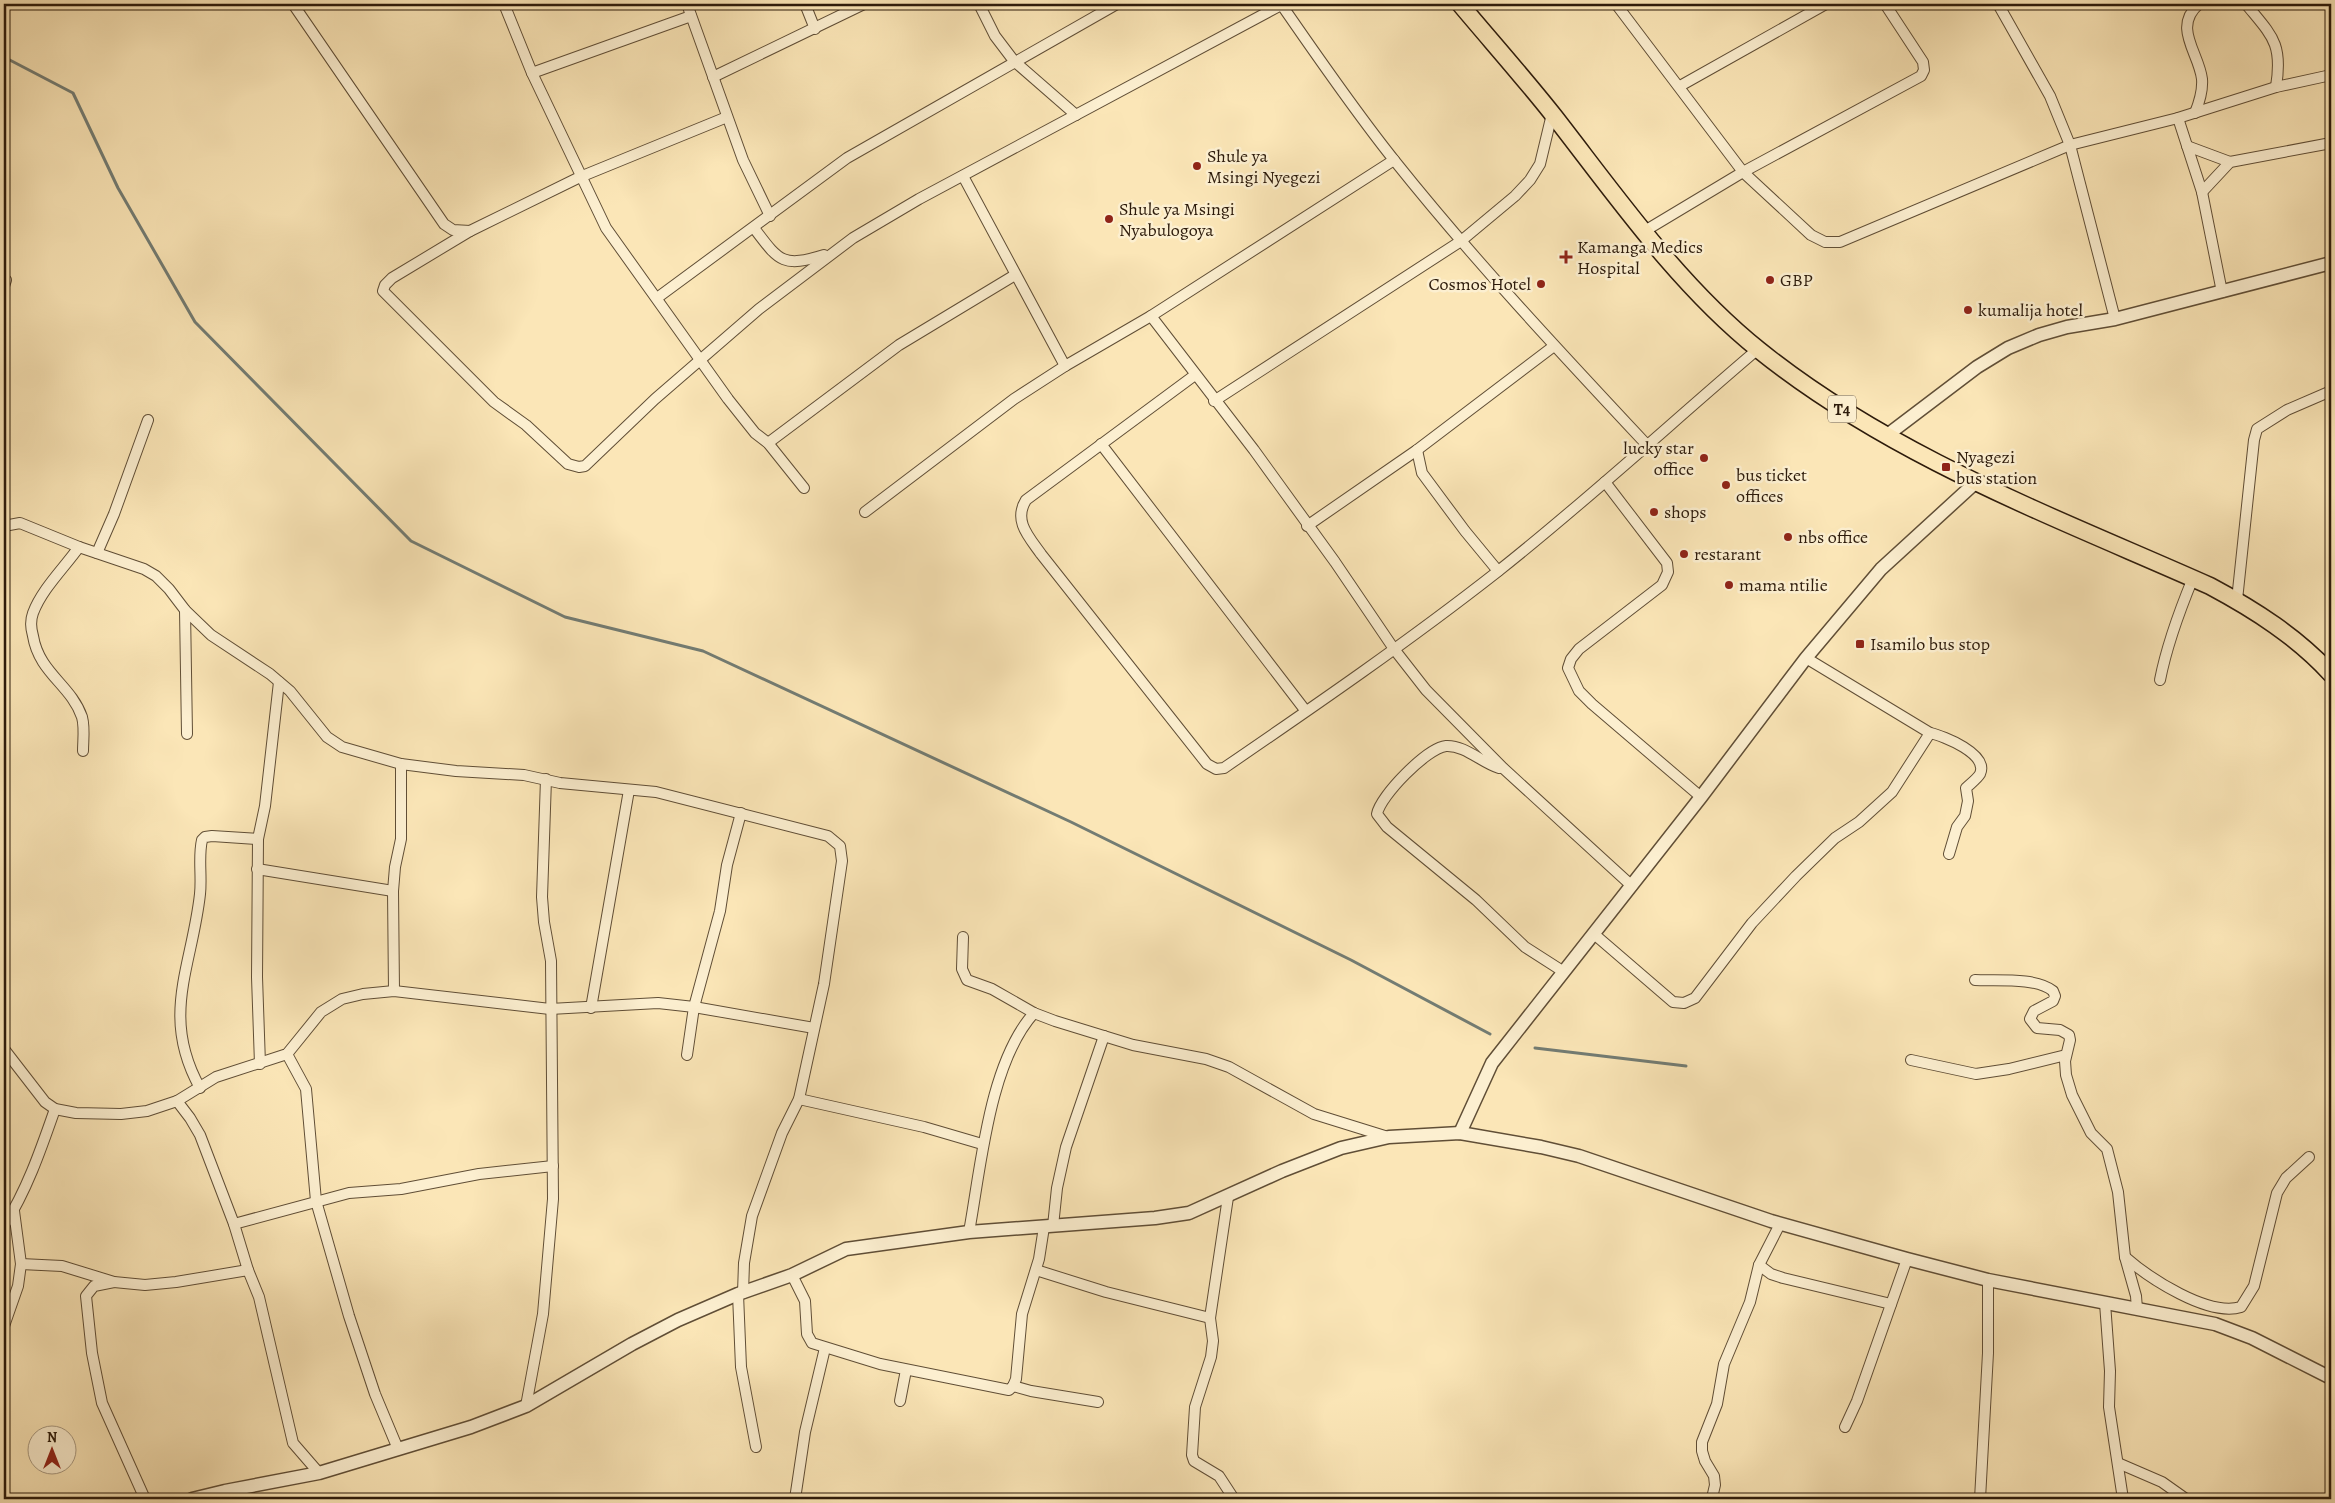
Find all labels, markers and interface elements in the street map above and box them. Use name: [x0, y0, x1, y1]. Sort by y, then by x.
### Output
place label: Shule ya Msingi Nyegezi: [1207, 144, 1321, 189]
marker: Shule ya Msingi Nyegezi: [1191, 160, 1203, 172]
place label: Shule ya Msingi Nyabulogoya: [1119, 197, 1235, 242]
marker: Shule ya Msingi Nyabulogoya: [1103, 213, 1115, 225]
place label: Kamanga Medics Hospital: [1577, 235, 1703, 280]
marker: Kamanga Medics Hospital: [1559, 250, 1573, 264]
place label: GBP: [1780, 268, 1813, 292]
place label: Cosmos Hotel: [1429, 272, 1532, 296]
marker: GBP: [1764, 274, 1776, 286]
marker: Cosmos Hotel: [1535, 278, 1547, 290]
place label: kumalija hotel: [1978, 298, 2084, 322]
marker: kumalija hotel: [1962, 304, 1974, 316]
road number: T4: [1828, 396, 1856, 422]
place label: lucky star office: [1623, 436, 1694, 481]
place label: Nyagezi bus station: [1956, 445, 2037, 490]
marker: lucky star office: [1698, 452, 1710, 464]
marker: Nyagezi bus station: [1940, 461, 1952, 473]
place label: bus ticket offices: [1736, 463, 1807, 508]
marker: bus ticket offices: [1720, 479, 1732, 491]
place label: shops: [1664, 500, 1707, 524]
marker: shops: [1648, 506, 1660, 518]
place label: nbs office: [1798, 525, 1868, 549]
marker: nbs office: [1782, 531, 1794, 543]
place label: restarant: [1694, 542, 1761, 566]
marker: restarant: [1678, 548, 1690, 560]
place label: mama ntilie: [1739, 573, 1828, 597]
marker: mama ntilie: [1723, 579, 1735, 591]
place label: Isamilo bus stop: [1870, 632, 1990, 656]
marker: Isamilo bus stop: [1854, 638, 1866, 650]
north arrow: [28, 1426, 78, 1476]
text: N: [47, 1428, 57, 1447]

